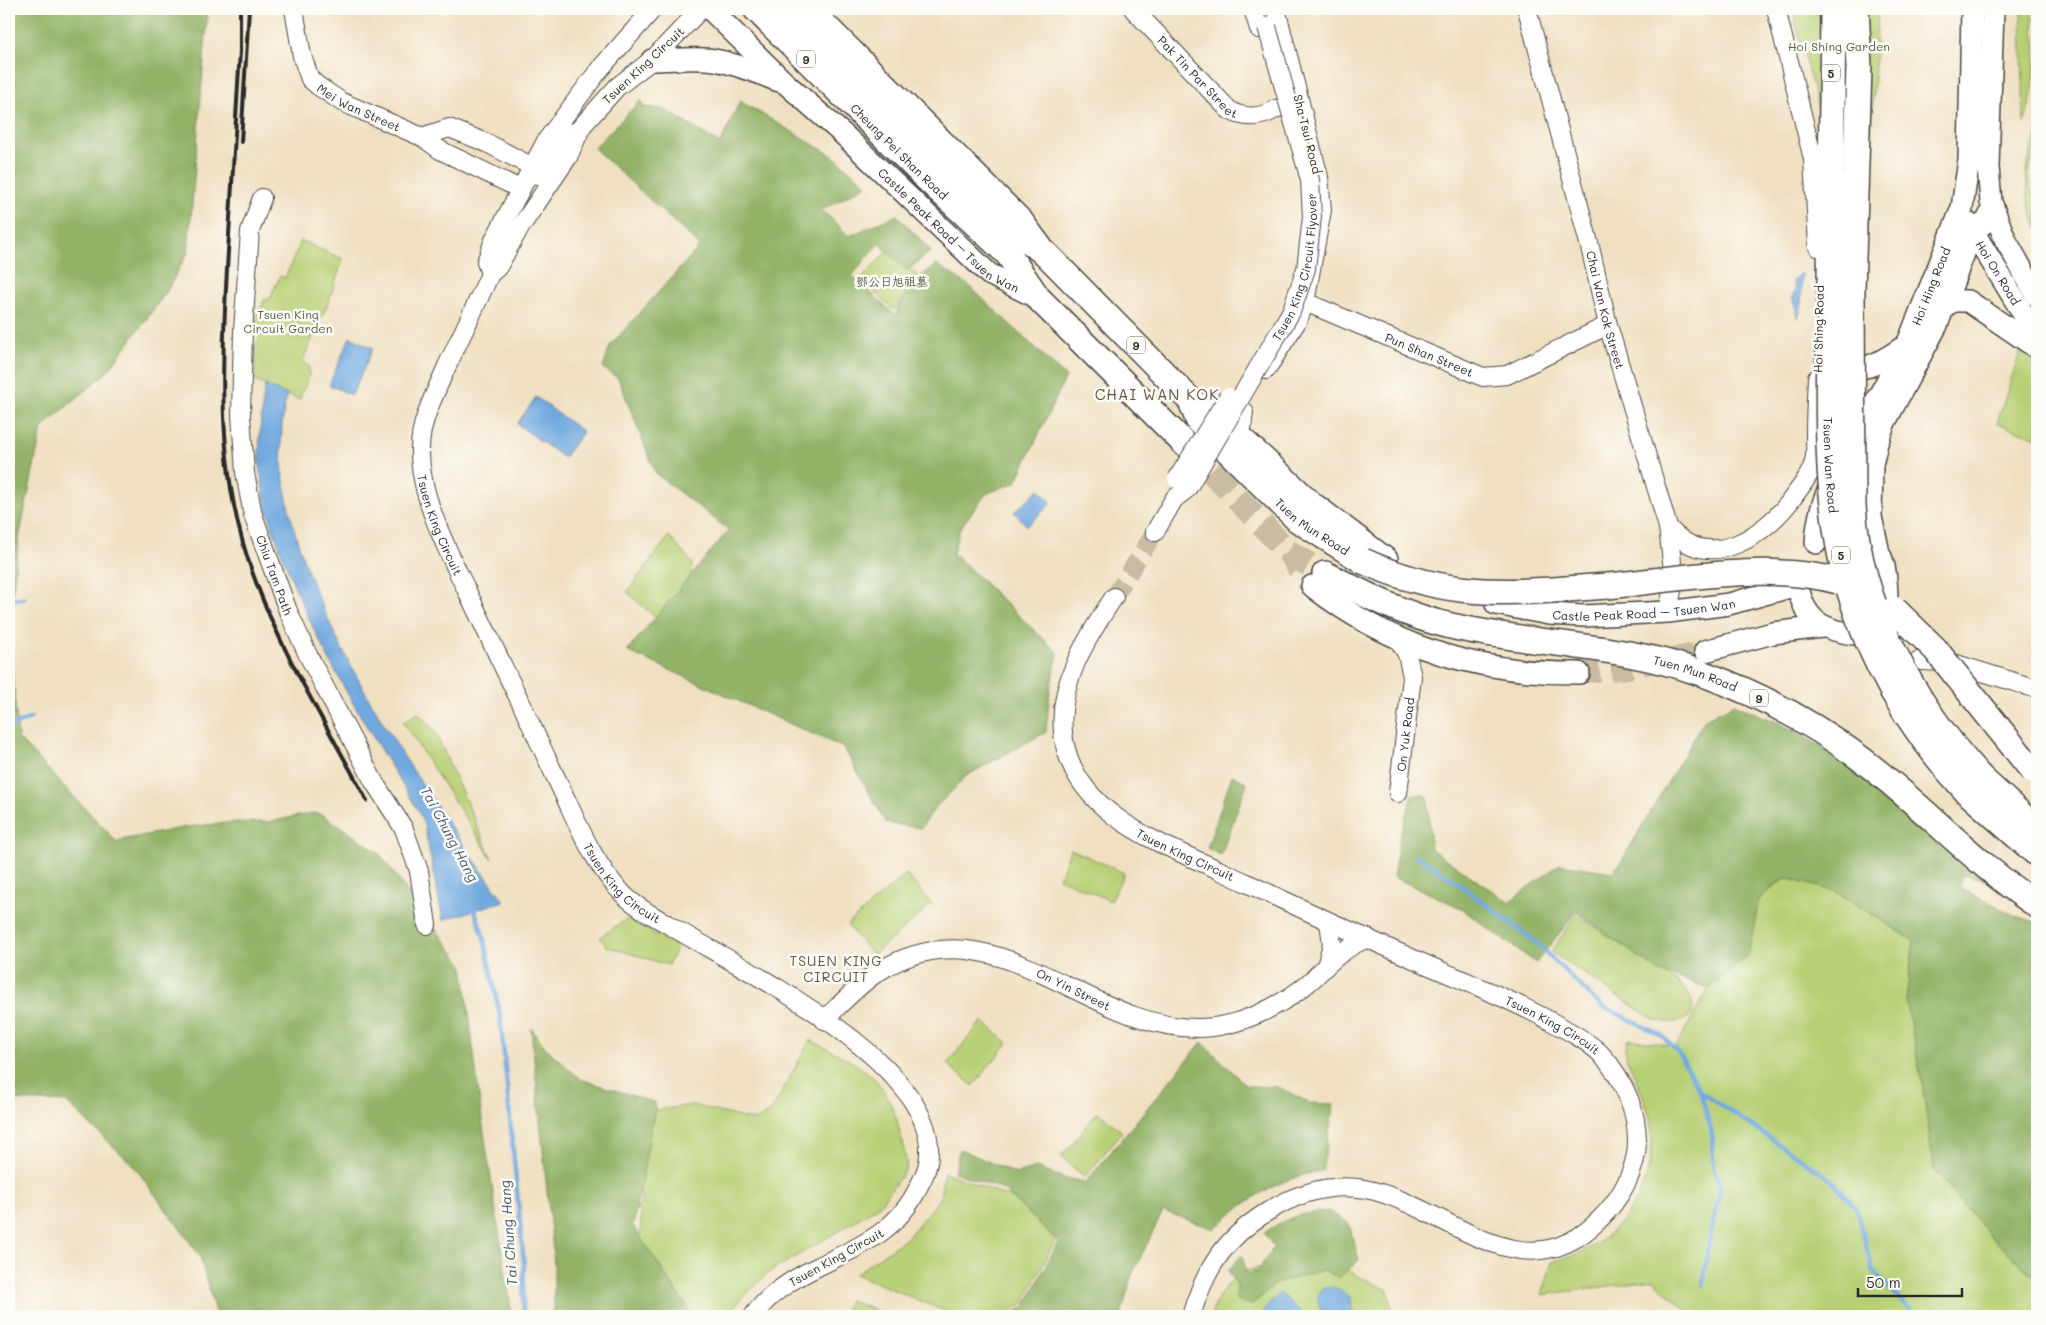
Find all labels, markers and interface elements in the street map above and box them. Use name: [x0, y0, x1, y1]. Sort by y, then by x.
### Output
street label: Tsuen King Circuit: [599, 23, 687, 107]
street label: Pak Tin Par Street: [1154, 32, 1240, 121]
park label: Hoi Shing Garden: [1788, 38, 1890, 54]
road number: 9: [797, 51, 815, 68]
road number: 5: [1822, 64, 1840, 82]
street label: Mei Wan Street: [314, 80, 403, 135]
street label: Sha Tsui Road: [1290, 93, 1326, 176]
street label: Cheung Pei Shan Road: [847, 100, 952, 203]
street label: Castle Peak Road – Tsuen Wan: [875, 164, 1022, 296]
street label: Tsuen King Circuit Flyover: [1268, 193, 1320, 344]
street label: Hoi On Road: [1972, 237, 2024, 308]
street label: Hoi Hing Road: [1908, 244, 1954, 327]
street label: Chai Wan Kok Street: [1583, 249, 1629, 371]
park label: 鄧公日旭祖墓: [856, 273, 928, 289]
street label: Hoi Shing Road: [1809, 285, 1827, 373]
park label: Tsuen King Circuit Garden: [244, 306, 332, 336]
street label: Pun Shan Street: [1383, 329, 1476, 380]
road number: 9: [1127, 336, 1145, 354]
district label: CHAI WAN KOK: [1095, 384, 1219, 404]
street label: Tsuen Wan Road: [1820, 417, 1842, 514]
street label: Tsuen King Circuit: [414, 473, 466, 578]
street label: Tuen Mun Road: [1272, 494, 1353, 559]
street label: Chiu Tam Path: [253, 533, 297, 618]
road number: 5: [1832, 546, 1850, 564]
street label: Castle Peak Road – Tsuen Wan: [1552, 595, 1737, 624]
street label: Tuen Mun Road: [1652, 651, 1740, 695]
road number: 9: [1750, 690, 1768, 706]
street label: On Yuk Road: [1393, 696, 1418, 772]
water label: Tai Chung Hang: [417, 783, 483, 885]
street label: Tsuen King Circuit: [1134, 824, 1237, 884]
street label: Tsuen King Circuit: [580, 840, 664, 926]
district label: TSUEN KING CIRCUIT: [789, 951, 883, 986]
street label: On Yin Street: [1034, 964, 1113, 1014]
street label: Tsuen King Circuit: [1503, 992, 1604, 1058]
water label: Tai Chung Hang: [495, 1180, 521, 1286]
street label: Tsuen King Circuit: [786, 1224, 886, 1290]
scale bar: [1858, 1265, 1962, 1297]
text: 50 m: [1866, 1272, 1901, 1292]

